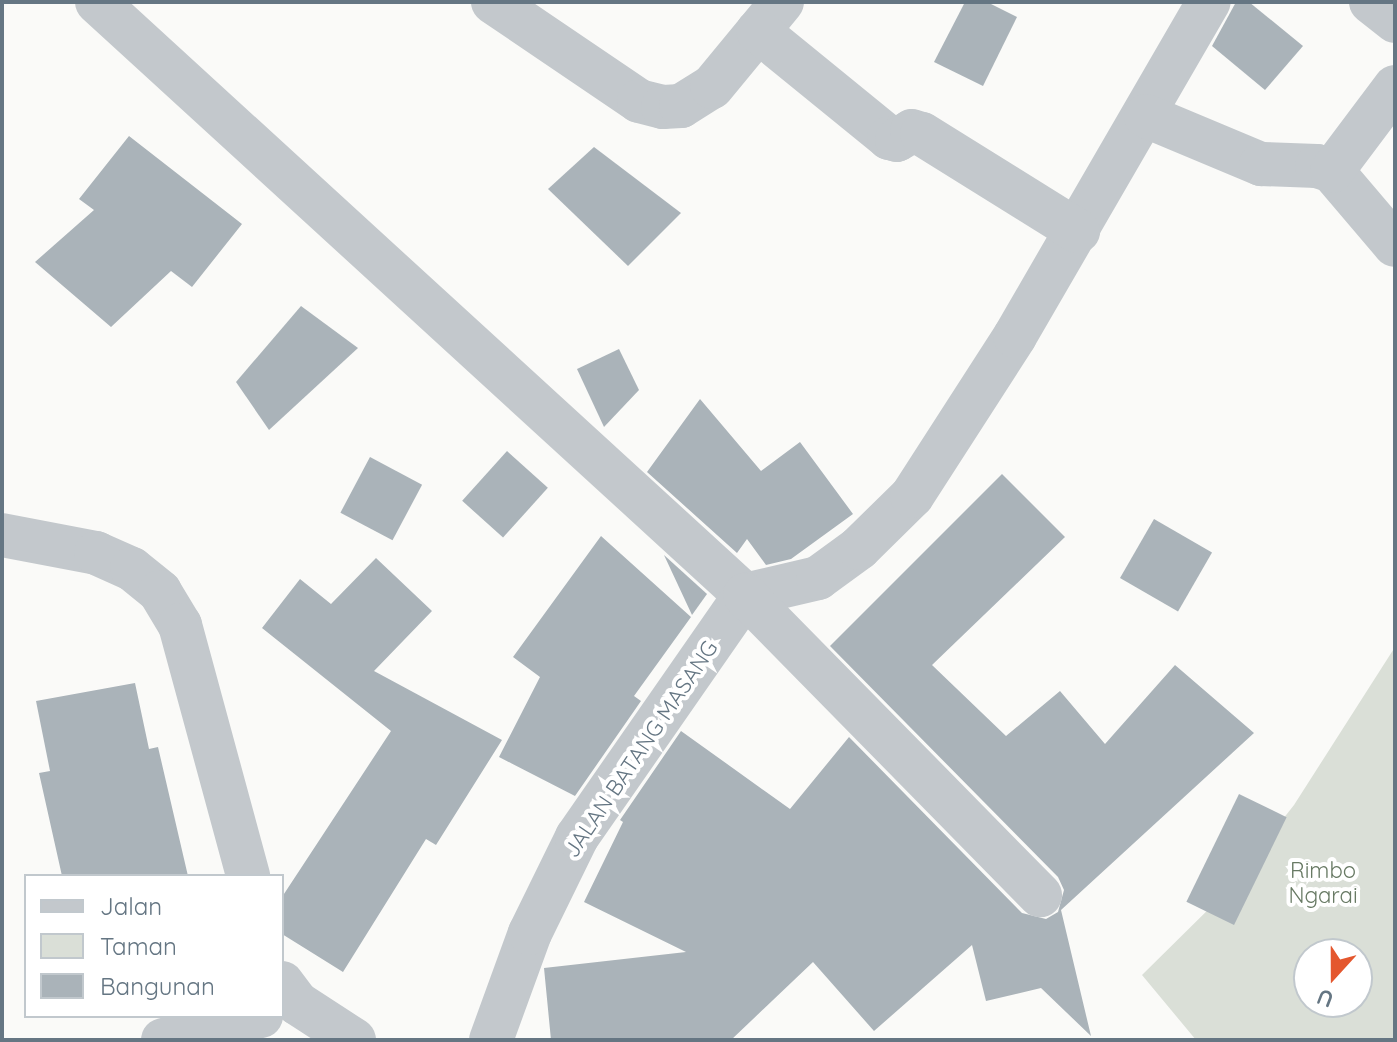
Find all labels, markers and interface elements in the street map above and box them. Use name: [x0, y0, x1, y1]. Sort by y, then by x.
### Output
street label: JALAN BATANG MASANG: [558, 636, 724, 862]
park label: Rimbo Ngarai: [1288, 857, 1358, 908]
legend: [24, 874, 284, 1018]
text: Jalan: [100, 891, 162, 921]
text: Taman: [100, 931, 177, 961]
north arrow: [1293, 938, 1373, 1018]
text: Bangunan: [100, 971, 215, 1001]
text: U: [1313, 983, 1337, 1014]

